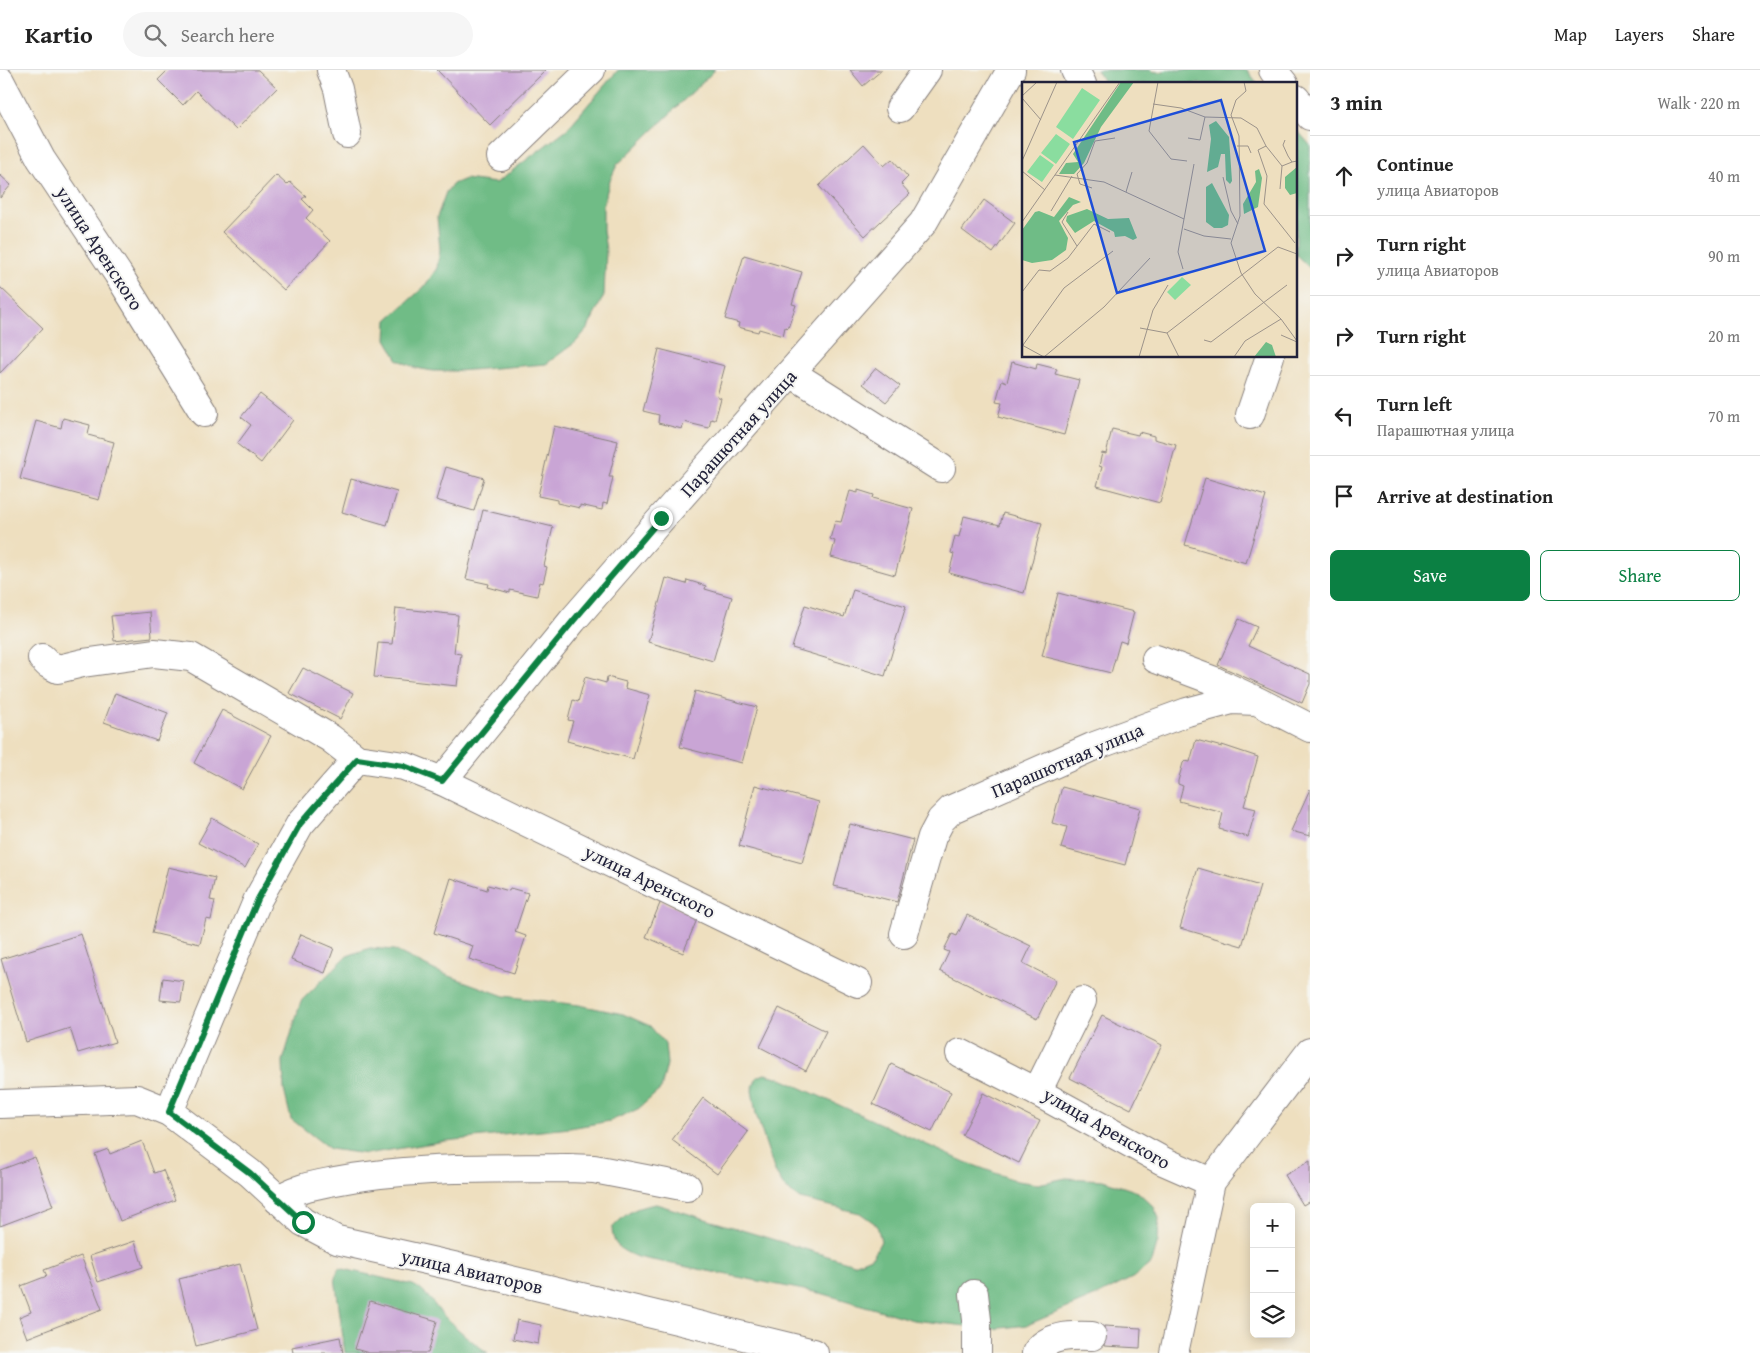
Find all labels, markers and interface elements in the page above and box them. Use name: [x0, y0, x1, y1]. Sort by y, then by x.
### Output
search box: [123, 12, 473, 57]
text: Kartio: [25, 17, 93, 52]
icon: search: [141, 21, 169, 49]
text: Search here: [181, 21, 275, 49]
text: Map: [1554, 21, 1587, 48]
text: Layers: [1615, 21, 1664, 48]
text: Share: [1692, 21, 1735, 48]
inset map: [1022, 82, 1298, 358]
text: 3 min: [1330, 87, 1382, 118]
text: Walk · 220 m: [1657, 91, 1740, 115]
text: Continue: [1377, 150, 1454, 178]
icon: ahead: [1330, 162, 1358, 190]
text: 40 m: [1708, 164, 1740, 188]
text: улица Авиаторов: [1377, 178, 1499, 202]
street label: улица Аренского: [49, 180, 151, 316]
text: Turn right: [1377, 230, 1466, 258]
icon: right: [1330, 242, 1358, 270]
text: 90 m: [1708, 244, 1740, 268]
text: улица Авиаторов: [1377, 258, 1499, 282]
icon: right: [1330, 322, 1358, 350]
text: Turn right: [1377, 322, 1466, 350]
text: 20 m: [1708, 324, 1740, 348]
street label: Парашютная улица: [673, 363, 803, 503]
text: Turn left: [1377, 390, 1452, 418]
icon: left: [1330, 402, 1358, 430]
text: 70 m: [1708, 404, 1740, 428]
text: Парашютная улица: [1377, 418, 1514, 442]
icon: arrive: [1330, 482, 1358, 510]
text: Arrive at destination: [1377, 482, 1553, 510]
route end: [650, 507, 673, 530]
button: Save: [1330, 550, 1530, 601]
button: Share: [1540, 550, 1740, 601]
street label: Парашютная улица: [986, 715, 1148, 805]
street label: улица Аренского: [579, 837, 720, 925]
street label: улица Аренского: [1037, 1080, 1176, 1176]
map controls: [1250, 1203, 1295, 1338]
button: +: [1250, 1203, 1295, 1248]
route start: [292, 1211, 315, 1234]
street label: улица Авиаторов: [397, 1241, 546, 1301]
button: −: [1250, 1248, 1295, 1293]
button: layers: [1250, 1293, 1295, 1338]

